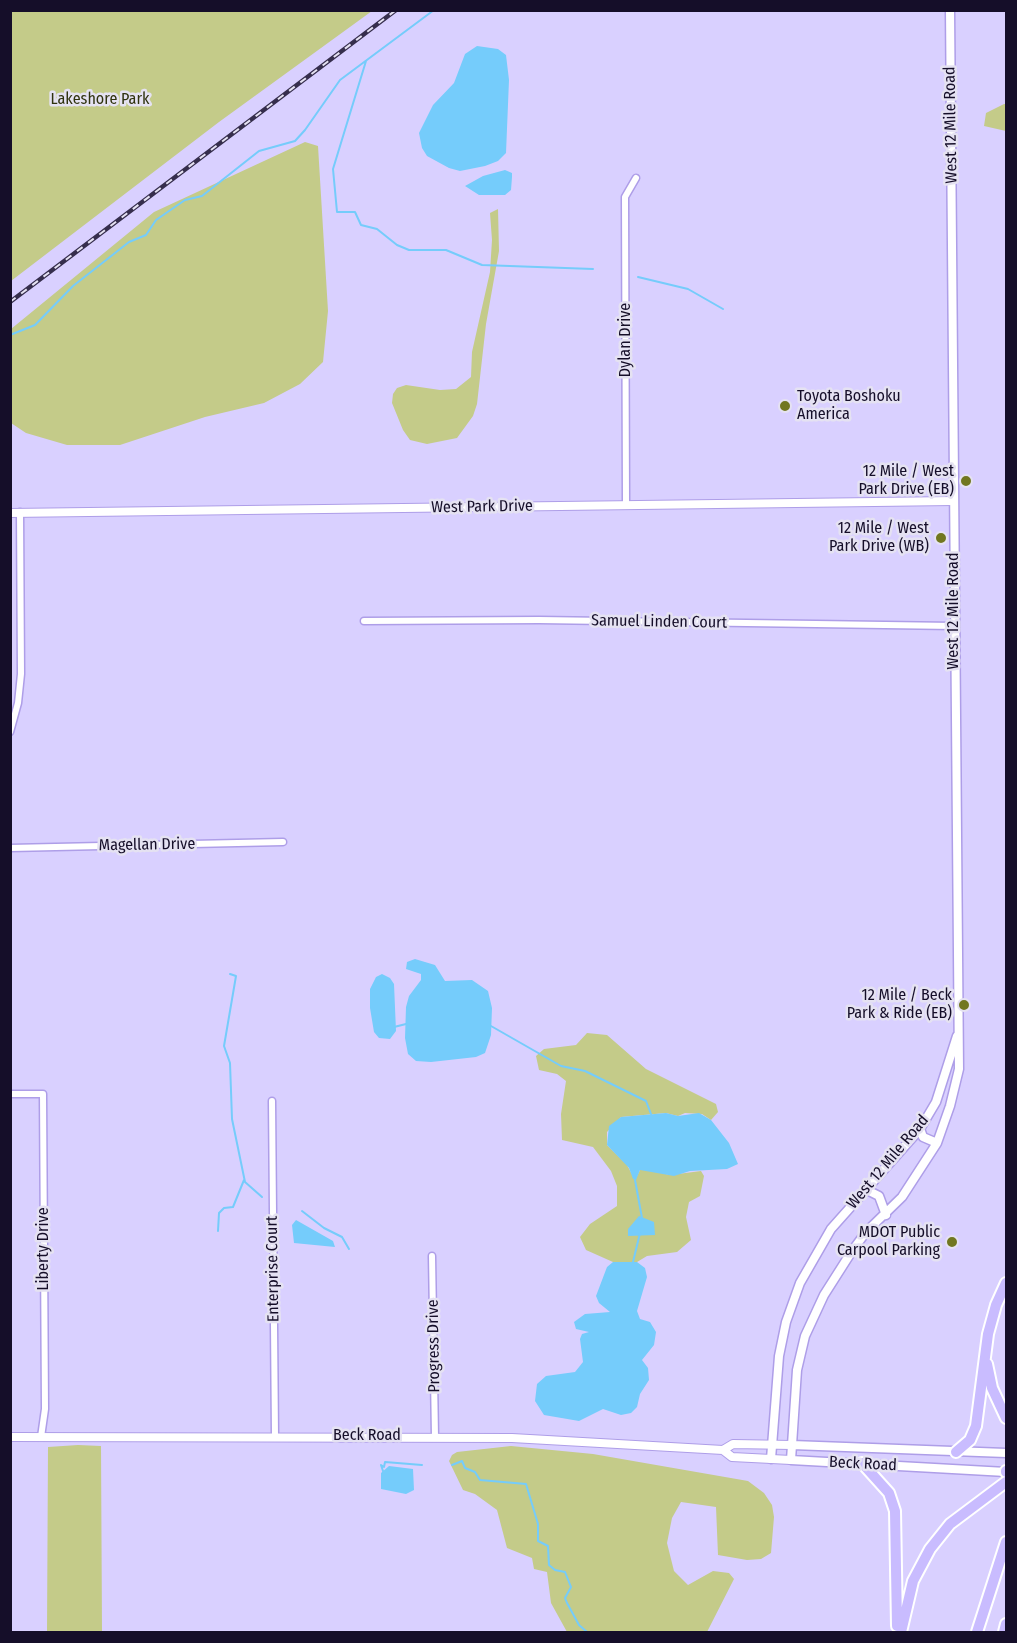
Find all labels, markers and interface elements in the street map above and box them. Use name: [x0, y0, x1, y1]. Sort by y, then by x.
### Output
street label: West 12 Mile Road: [940, 66, 962, 184]
park label: Lakeshore Park: [51, 90, 149, 110]
street label: Dylan Drive: [616, 303, 636, 377]
place label: Toyota Boshoku America: [797, 387, 901, 425]
marker: Toyota Boshoku America: [778, 399, 792, 413]
place label: 12 Mile / West Park Drive (EB): [858, 462, 954, 500]
marker: 12 Mile / West Park Drive (EB): [959, 474, 973, 488]
street label: West Park Drive: [431, 497, 533, 517]
place label: 12 Mile / West Park Drive (WB): [829, 519, 929, 557]
marker: 12 Mile / West Park Drive (WB): [934, 531, 948, 545]
street label: West 12 Mile Road: [944, 553, 964, 669]
street label: Samuel Linden Court: [591, 611, 727, 633]
street label: Magellan Drive: [99, 835, 195, 855]
place label: 12 Mile / Beck Park & Ride (EB): [847, 986, 952, 1024]
marker: 12 Mile / Beck Park & Ride (EB): [957, 998, 971, 1012]
street label: West 12 Mile Road: [843, 1111, 933, 1213]
street label: Liberty Drive: [34, 1207, 54, 1291]
street label: Enterprise Court: [262, 1216, 284, 1322]
place label: MDOT Public Carpool Parking: [837, 1223, 940, 1261]
marker: MDOT Public Carpool Parking: [945, 1235, 959, 1249]
street label: Progress Drive: [424, 1299, 444, 1393]
street label: Beck Road: [333, 1426, 401, 1446]
street label: Beck Road: [829, 1453, 897, 1475]

